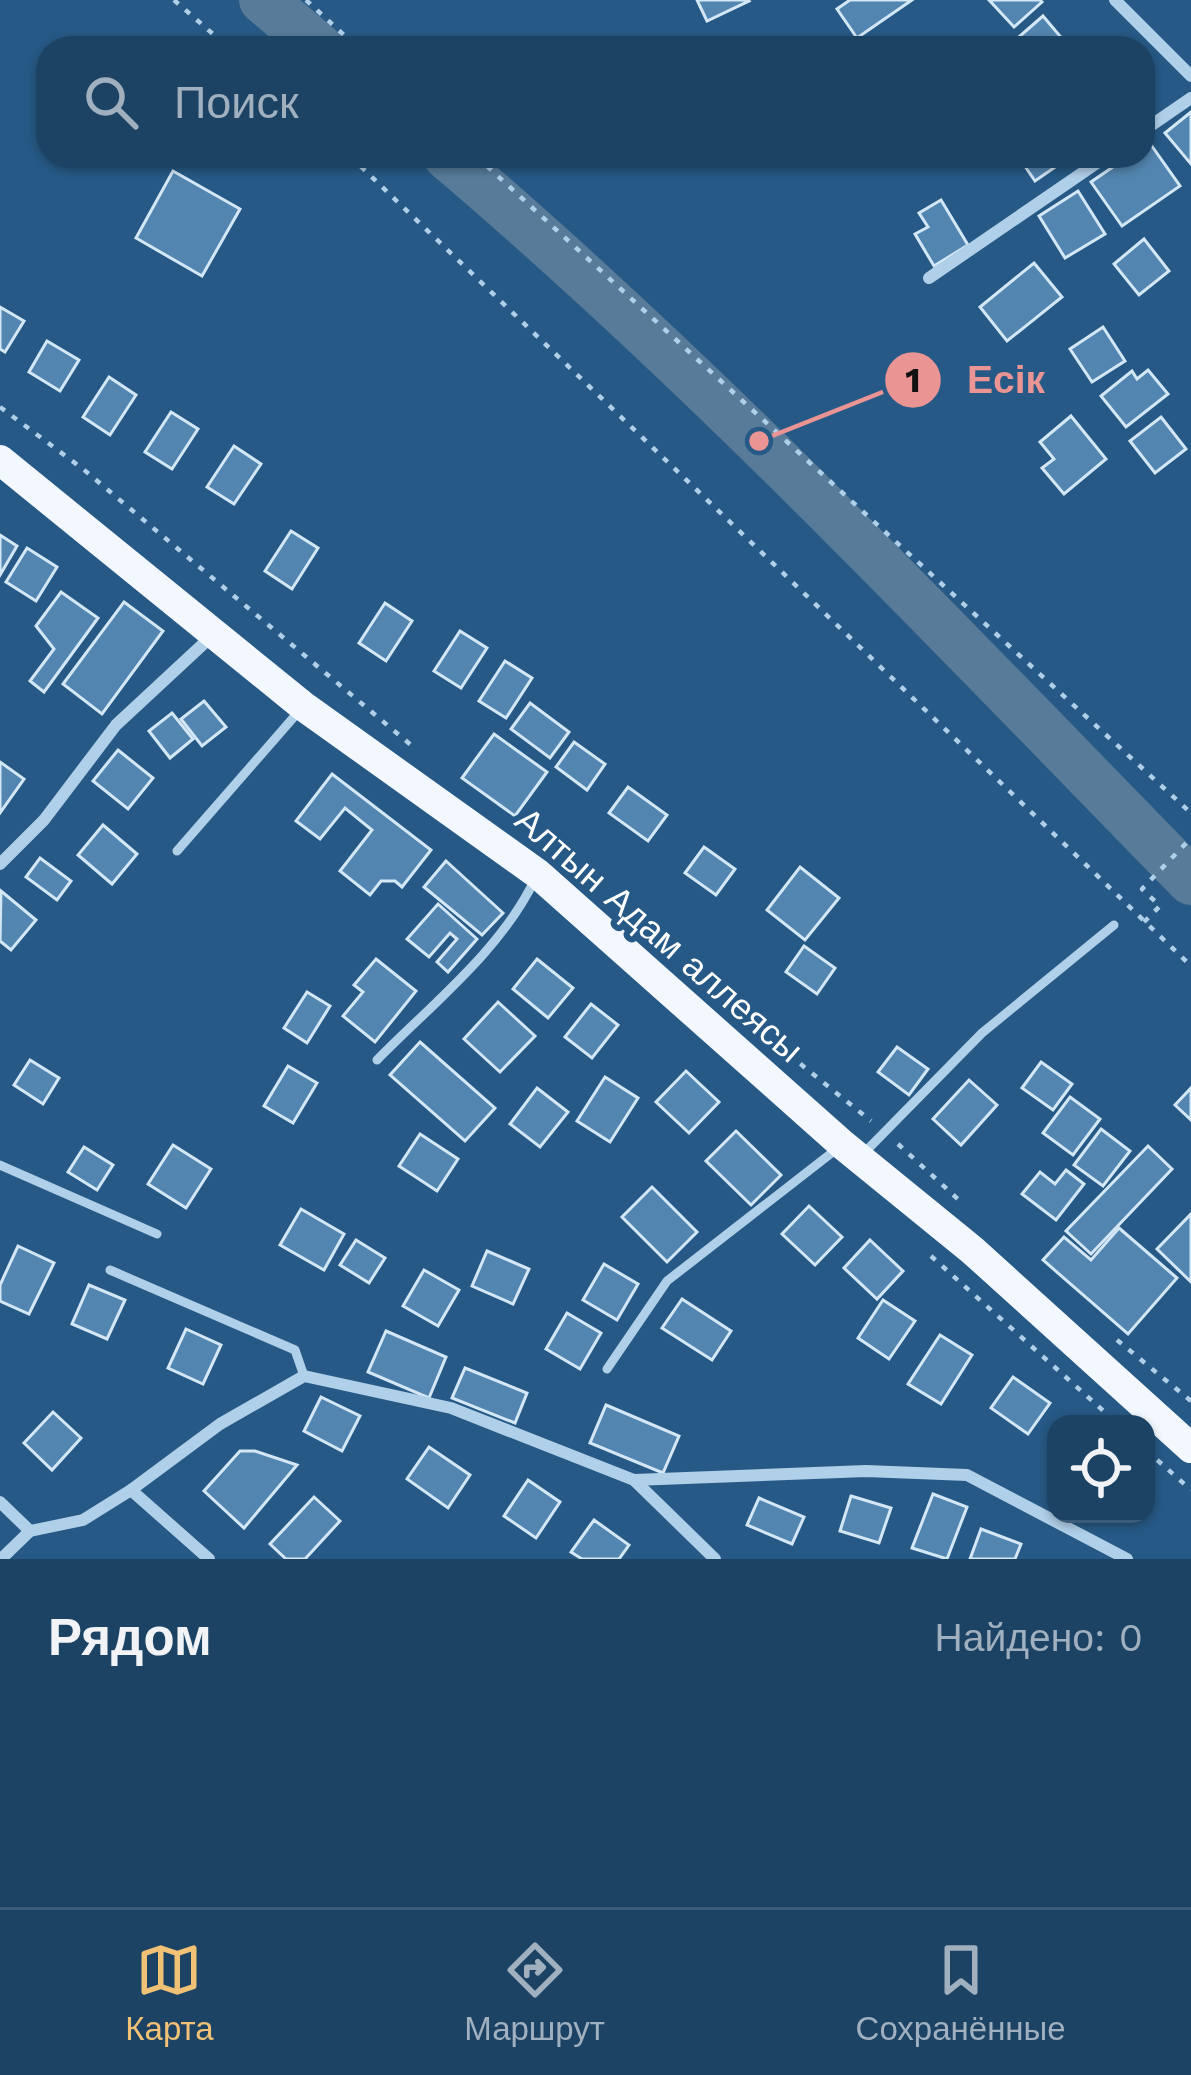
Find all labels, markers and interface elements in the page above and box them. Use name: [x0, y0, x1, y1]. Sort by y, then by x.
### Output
search box: [36, 36, 1155, 168]
icon: search: [78, 69, 144, 135]
text: Поиск: [174, 76, 299, 129]
callout: Есік: [883, 342, 1069, 417]
text: Есік: [967, 357, 1046, 402]
text: 1: [905, 359, 921, 401]
street label: Алтын Адам аллеясы: [507, 799, 811, 1071]
map controls: [1047, 1415, 1155, 1523]
button: locate: [1047, 1415, 1155, 1523]
text: Рядом: [48, 1608, 212, 1667]
text: Найдено: 0: [935, 1615, 1143, 1660]
tab: Карта: [125, 1937, 214, 2048]
tab: Маршрут: [464, 1937, 605, 2048]
tab: Сохранённые: [856, 1937, 1066, 2048]

